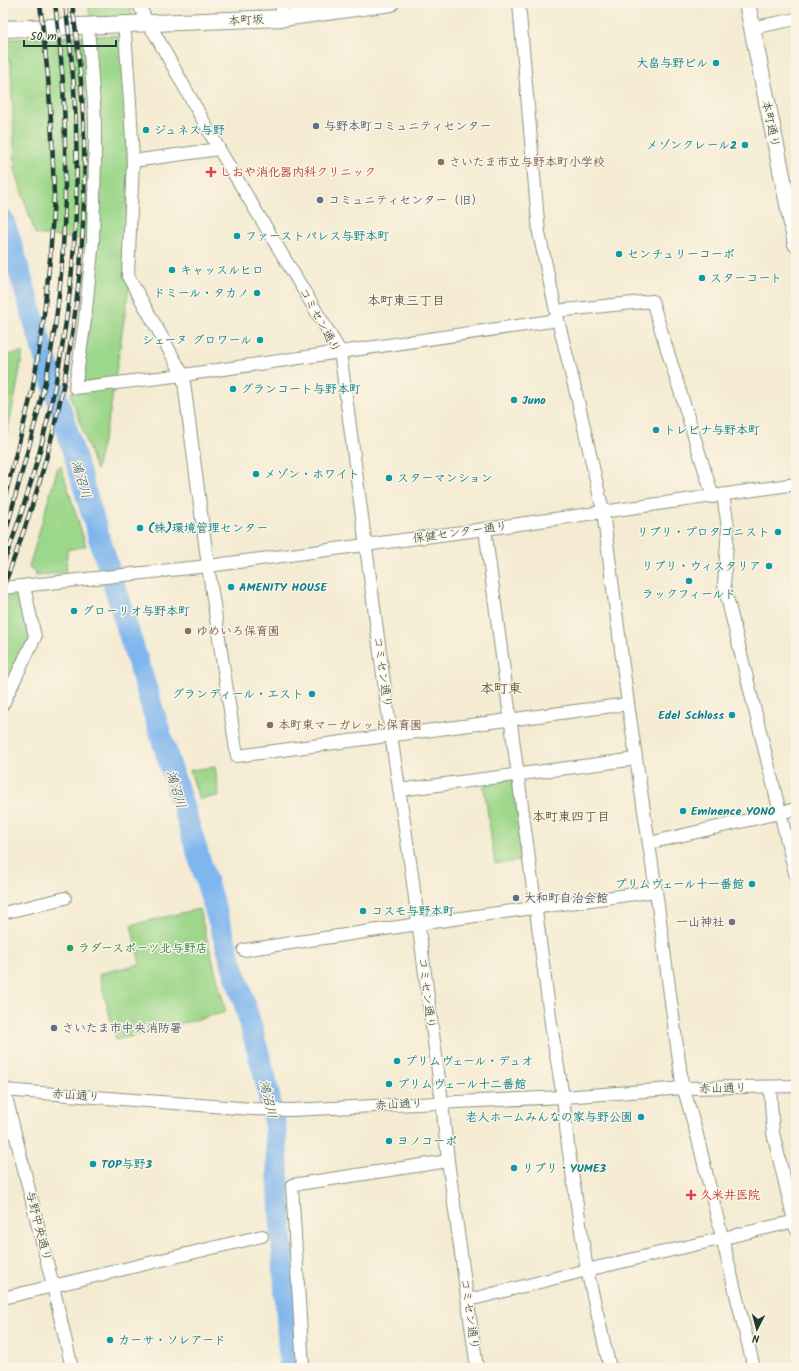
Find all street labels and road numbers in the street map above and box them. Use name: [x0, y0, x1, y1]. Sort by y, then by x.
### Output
street label: 本町坂: [228, 10, 265, 31]
street label: 本町通り: [756, 99, 785, 150]
street label: コミセン通り: [294, 284, 345, 356]
street label: 保健センター通り: [411, 516, 509, 549]
street label: コミセン通り: [368, 635, 397, 709]
street label: コミセン通り: [413, 956, 440, 1030]
street label: 赤山通り: [699, 1079, 747, 1098]
street label: 赤山通り: [51, 1084, 101, 1107]
street label: 赤山通り: [375, 1094, 423, 1115]
street label: 与野中央通り: [21, 1189, 56, 1263]
street label: コミセン通り: [455, 1277, 484, 1351]

